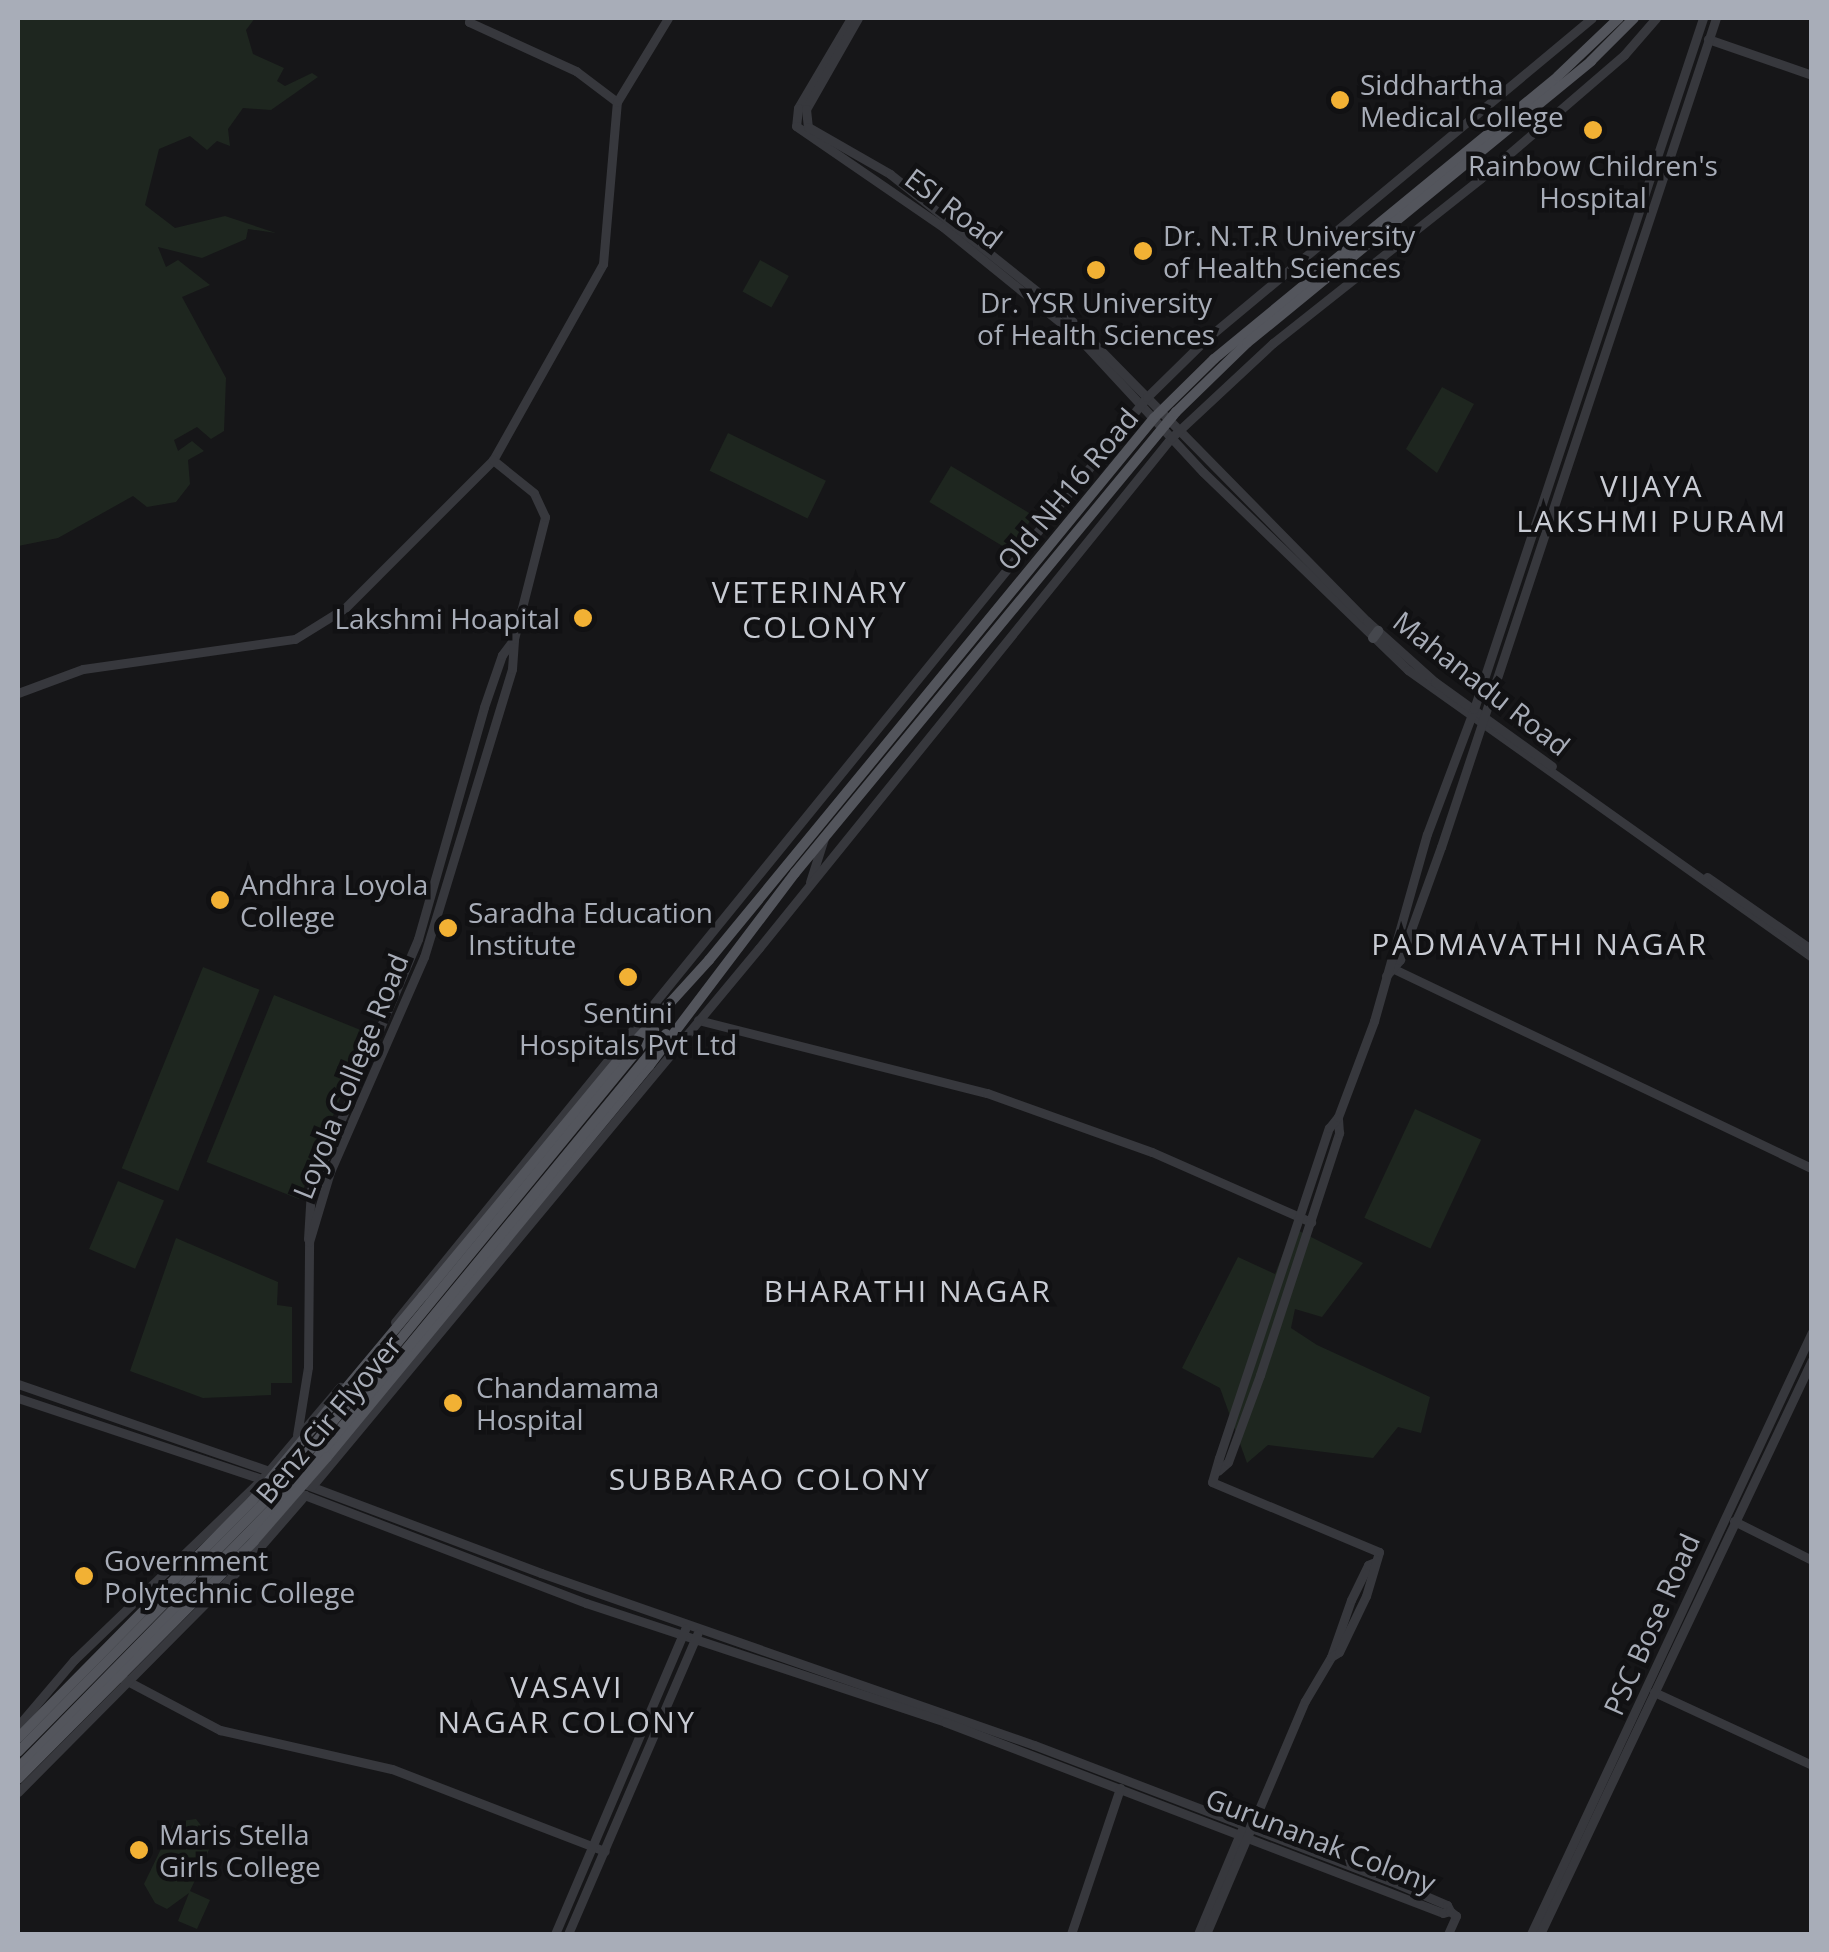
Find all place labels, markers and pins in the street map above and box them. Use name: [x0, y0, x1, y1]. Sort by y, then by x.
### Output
place label: Siddhartha Medical College: [1360, 67, 1564, 133]
marker: Siddhartha Medical College: [1329, 89, 1351, 111]
marker: Rainbow Children's Hospital: [1580, 117, 1606, 143]
place label: Rainbow Children's Hospital: [1468, 148, 1718, 214]
place label: Dr. N.T.R University of Health Sciences: [1163, 218, 1415, 284]
marker: Dr. N.T.R University of Health Sciences: [1132, 240, 1154, 262]
marker: Dr. YSR University of Health Sciences: [1085, 259, 1107, 281]
place label: Dr. YSR University of Health Sciences: [977, 285, 1215, 351]
place label: Lakshmi Hoapital: [334, 601, 560, 635]
marker: Lakshmi Hoapital: [570, 605, 596, 631]
place label: Andhra Loyola College: [240, 867, 428, 933]
marker: Andhra Loyola College: [209, 889, 231, 911]
place label: Saradha Education Institute: [468, 895, 713, 961]
marker: Saradha Education Institute: [437, 917, 459, 939]
marker: Sentini Hospitals Pvt Ltd: [615, 964, 641, 990]
place label: Sentini Hospitals Pvt Ltd: [519, 995, 737, 1061]
place label: Chandamama Hospital: [476, 1370, 659, 1436]
marker: Chandamama Hospital: [440, 1390, 466, 1416]
place label: Government Polytechnic College: [104, 1543, 355, 1609]
marker: Government Polytechnic College: [73, 1565, 95, 1587]
place label: Maris Stella Girls College: [159, 1817, 321, 1883]
marker: Maris Stella Girls College: [128, 1839, 150, 1861]

